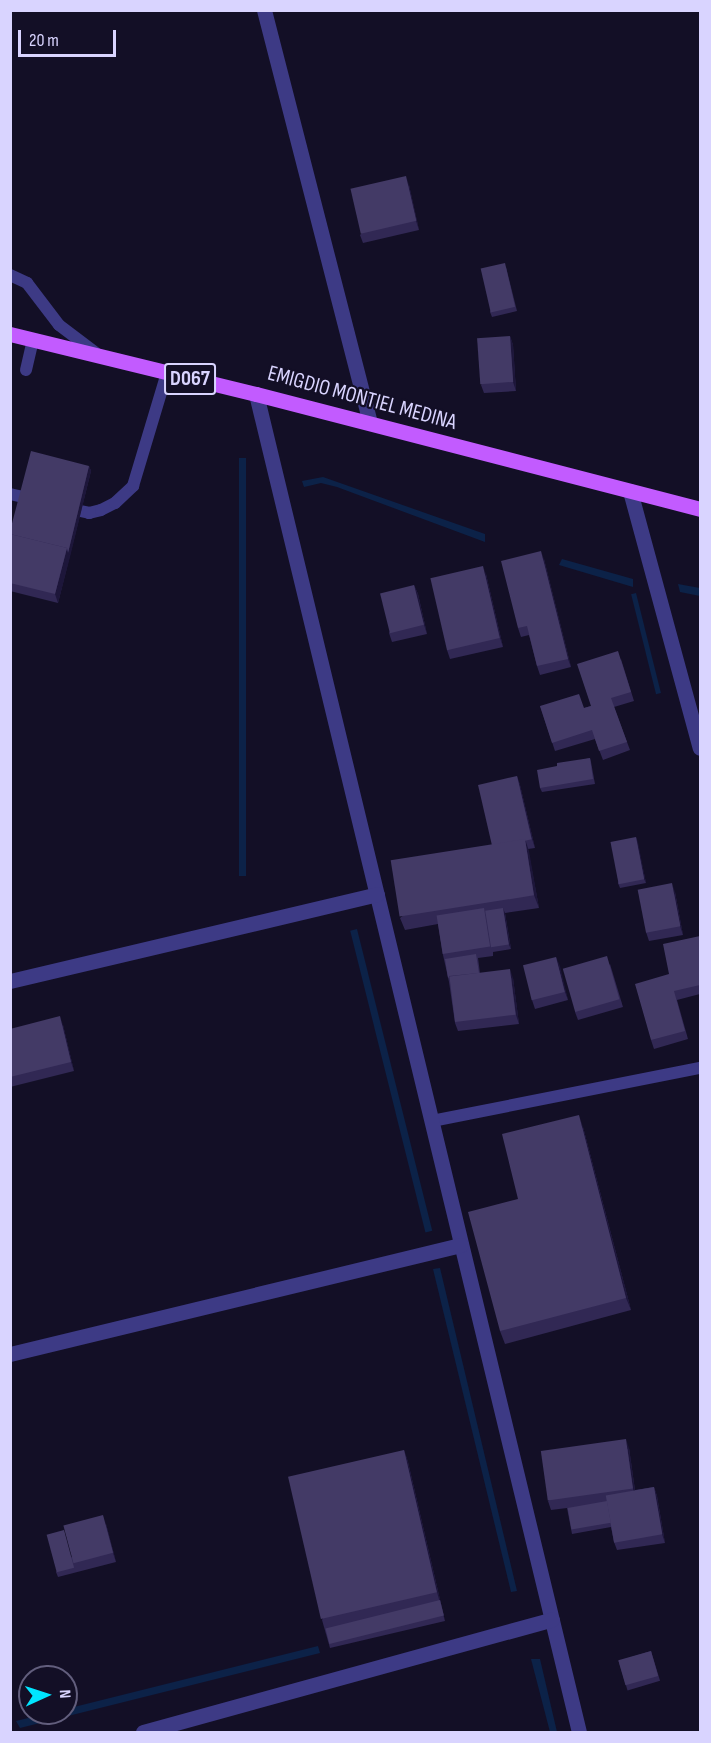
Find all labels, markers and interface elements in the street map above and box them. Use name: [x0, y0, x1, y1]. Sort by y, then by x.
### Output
scale bar: [21, 18, 118, 56]
text: 20 m: [29, 30, 59, 51]
street label: EMIGDIO MONTIEL MEDINA: [265, 360, 459, 436]
road number: D067: [163, 361, 217, 397]
north arrow: [18, 1665, 78, 1725]
text: N: [55, 1689, 74, 1699]

